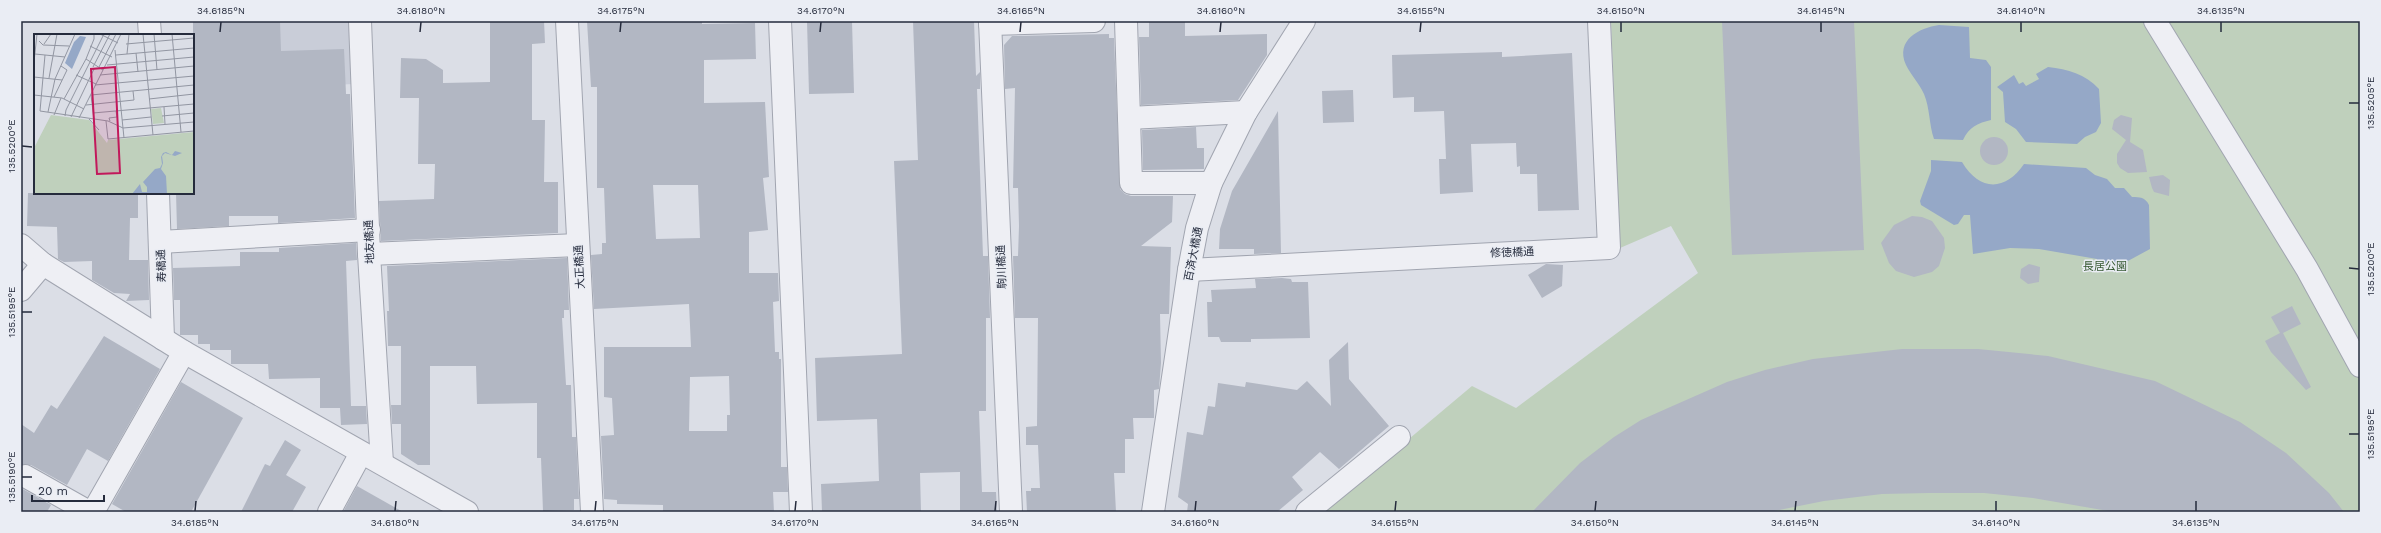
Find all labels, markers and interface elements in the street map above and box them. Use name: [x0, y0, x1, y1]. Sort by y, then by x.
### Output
text: 34.6185°N: [197, 5, 245, 16]
text: 34.6180°N: [397, 5, 445, 16]
text: 34.6175°N: [597, 5, 645, 16]
text: 34.6170°N: [797, 5, 845, 16]
text: 34.6165°N: [997, 5, 1045, 16]
text: 34.6160°N: [1197, 5, 1245, 16]
text: 34.6155°N: [1397, 5, 1445, 16]
text: 34.6150°N: [1597, 5, 1645, 16]
text: 34.6145°N: [1797, 5, 1845, 16]
text: 34.6140°N: [1997, 5, 2045, 16]
text: 34.6135°N: [2197, 5, 2245, 16]
inset map: [34, 34, 194, 194]
text: 135.5205°E: [2365, 77, 2376, 129]
text: 135.5200°E: [6, 119, 17, 173]
street label: 地友橋通: [362, 220, 377, 264]
street label: 百済大橋通: [1182, 226, 1205, 282]
text: 135.5200°E: [2365, 242, 2376, 296]
street label: 大正橋通: [572, 245, 587, 289]
street label: 駒川橋通: [994, 245, 1009, 289]
street label: 修徳橋通: [1490, 245, 1534, 260]
street label: 寿橋通: [154, 249, 169, 283]
park label: 長居公園: [2083, 260, 2127, 273]
text: 135.5195°E: [6, 287, 17, 337]
text: 135.5195°E: [2365, 409, 2376, 459]
text: 135.5190°E: [6, 451, 17, 503]
scale bar: [32, 477, 104, 503]
text: 20 m: [38, 484, 68, 498]
text: 34.6185°N: [171, 517, 219, 528]
text: 34.6180°N: [371, 517, 419, 528]
text: 34.6175°N: [571, 517, 619, 528]
text: 34.6170°N: [771, 517, 819, 528]
text: 34.6165°N: [971, 517, 1019, 528]
text: 34.6160°N: [1171, 517, 1219, 528]
text: 34.6155°N: [1371, 517, 1419, 528]
text: 34.6150°N: [1571, 517, 1619, 528]
text: 34.6145°N: [1771, 517, 1819, 528]
text: 34.6140°N: [1972, 517, 2020, 528]
text: 34.6135°N: [2172, 517, 2220, 528]

